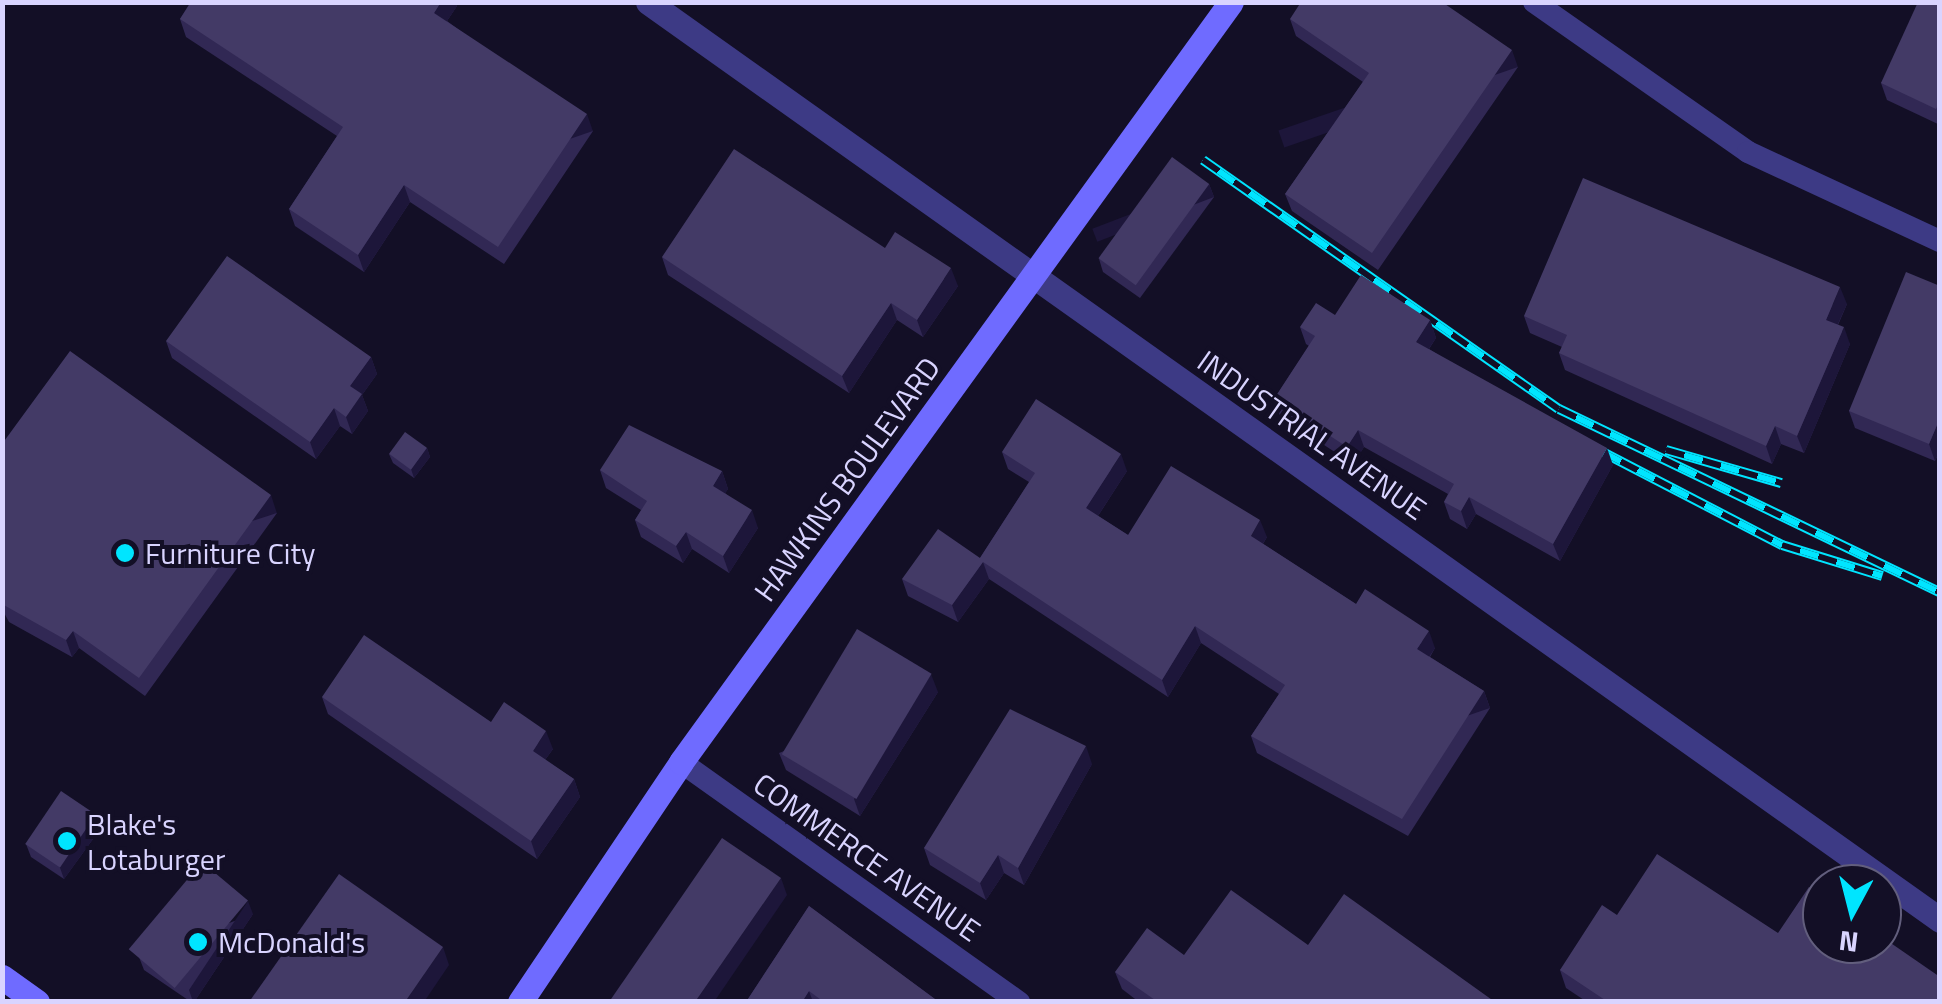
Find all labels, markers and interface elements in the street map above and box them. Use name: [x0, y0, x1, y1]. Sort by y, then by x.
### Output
street label: INDUSTRIAL AVENUE: [1191, 343, 1433, 527]
street label: HAWKINS BOULEVARD: [746, 350, 948, 608]
place label: Furniture City: [145, 535, 315, 571]
marker: Furniture City: [114, 542, 136, 564]
street label: COMMERCE AVENUE: [747, 765, 987, 949]
place label: Blake's Lotaburger: [87, 806, 225, 876]
marker: Blake's Lotaburger: [56, 830, 78, 852]
north arrow: [1802, 864, 1902, 964]
text: N: [1836, 920, 1861, 965]
place label: McDonald's: [218, 924, 365, 960]
marker: McDonald's: [187, 931, 209, 953]

